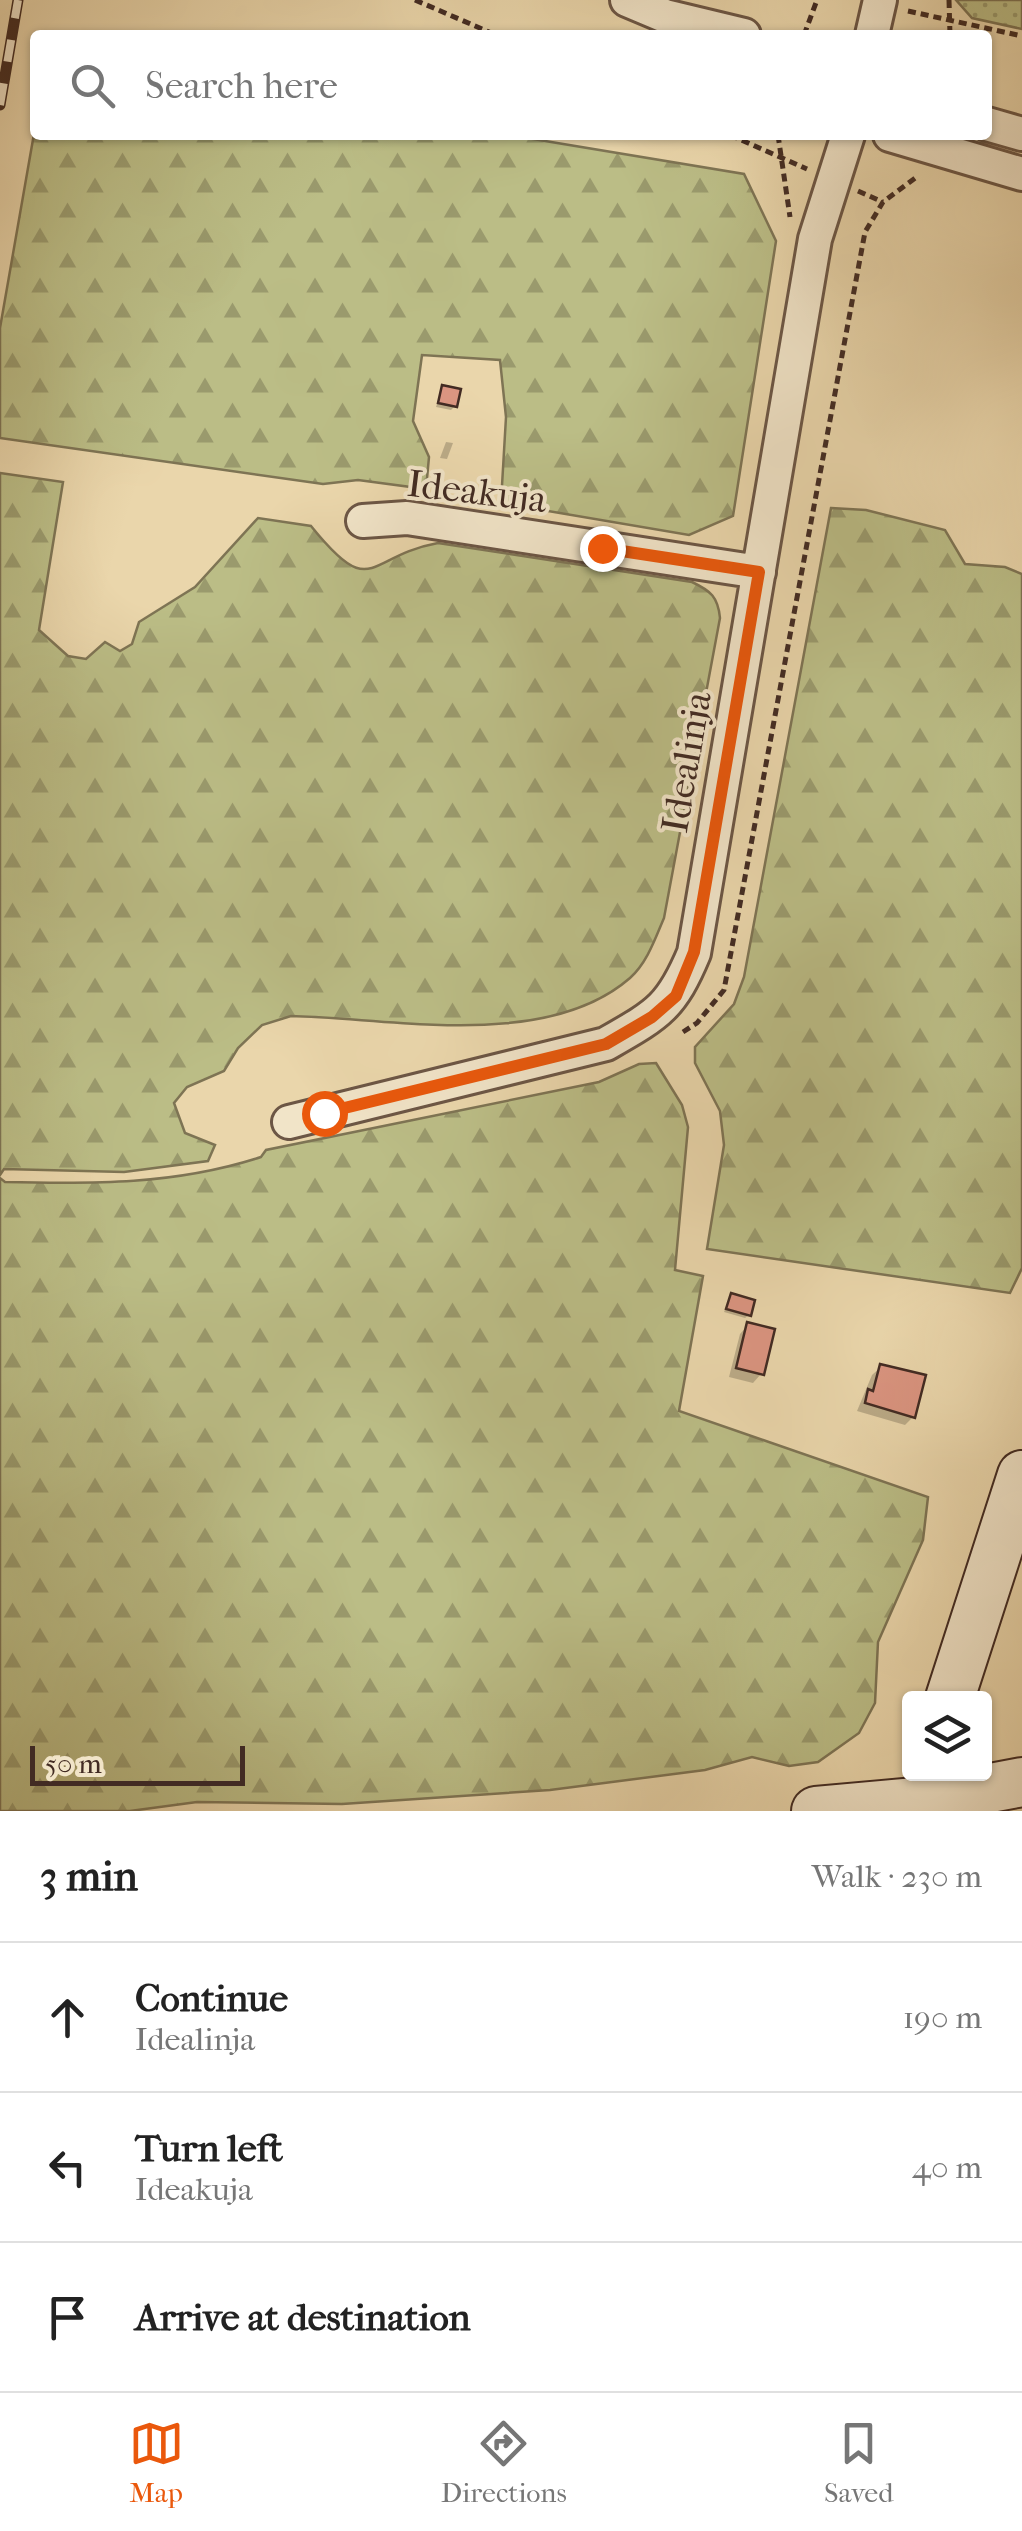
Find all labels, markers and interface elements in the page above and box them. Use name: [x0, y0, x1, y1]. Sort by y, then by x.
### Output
search box: [30, 30, 992, 140]
icon: search: [65, 58, 120, 113]
text: Search here: [145, 63, 338, 108]
street label: Ideakuja: [405, 461, 549, 522]
route end: [580, 526, 626, 572]
street label: Idealinja: [652, 688, 721, 836]
route start: [302, 1091, 348, 1137]
map controls: [902, 1691, 992, 1781]
button: layers: [902, 1691, 992, 1781]
scale bar: [30, 1741, 245, 1786]
text: 50 m: [45, 1747, 102, 1780]
text: 3 min: [40, 1852, 138, 1901]
text: Walk · 230 m: [812, 1858, 982, 1895]
text: Continue: [135, 1976, 288, 2021]
icon: ahead: [40, 1990, 95, 2045]
text: 190 m: [903, 1999, 982, 2036]
text: Idealinja: [135, 2021, 255, 2058]
text: Turn left: [135, 2126, 283, 2171]
icon: left: [40, 2140, 95, 2195]
text: 40 m: [912, 2149, 982, 2186]
text: Ideakuja: [135, 2171, 253, 2208]
icon: arrive: [40, 2290, 95, 2345]
text: Arrive at destination: [135, 2295, 471, 2340]
tab: Map: [129, 2416, 184, 2509]
tab: Directions: [441, 2416, 567, 2509]
tab: Saved: [824, 2416, 893, 2509]

